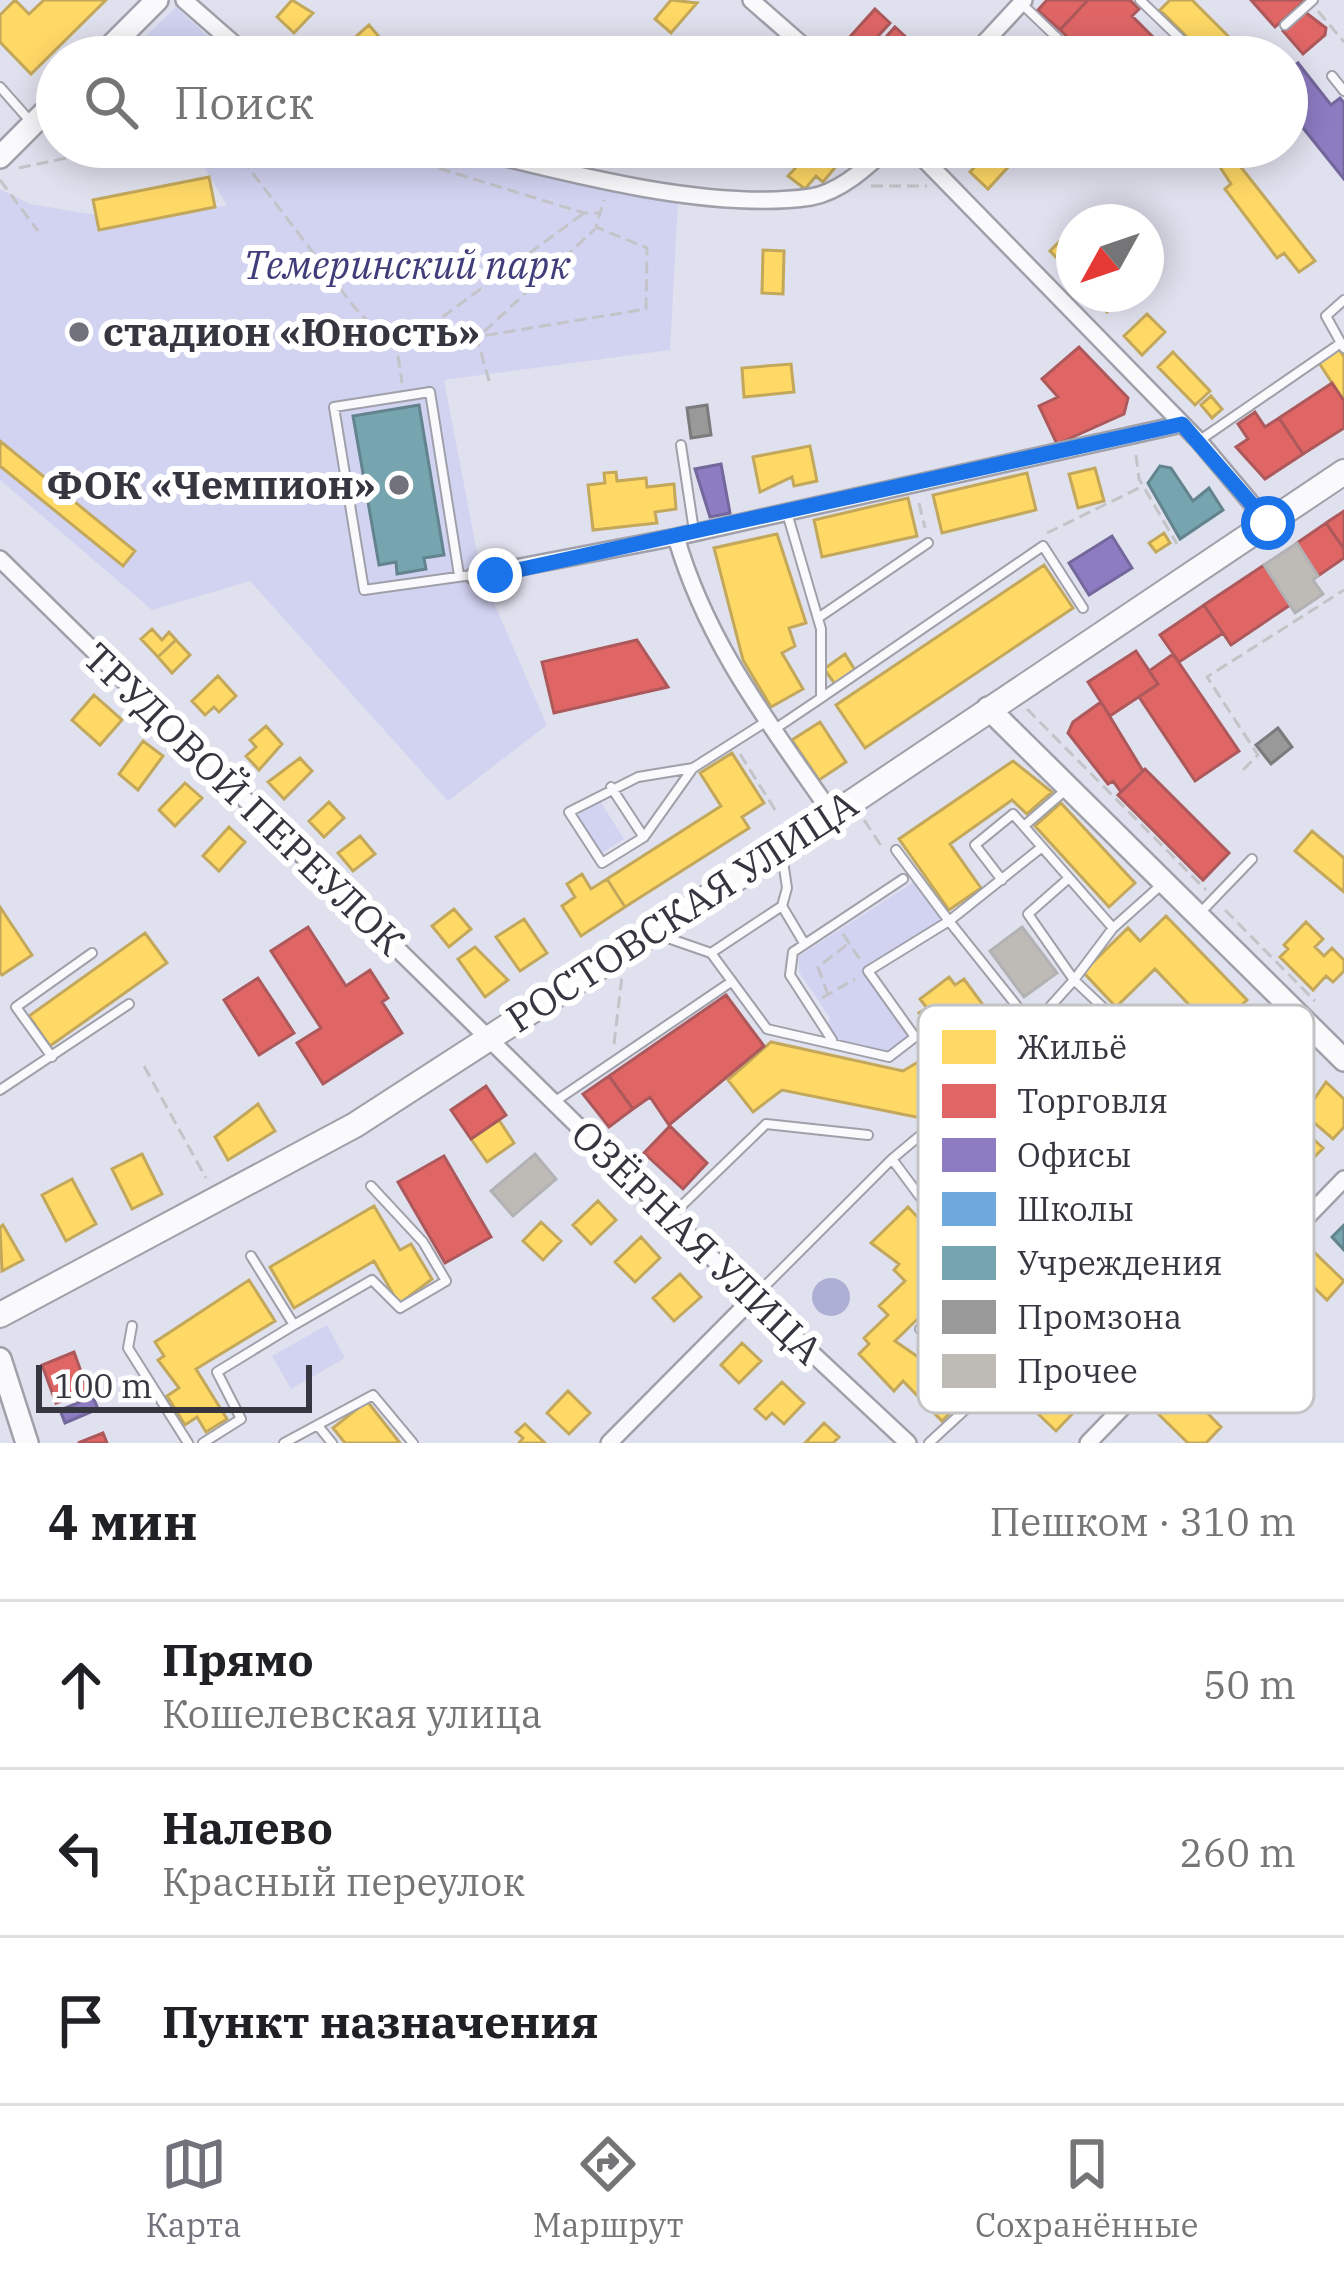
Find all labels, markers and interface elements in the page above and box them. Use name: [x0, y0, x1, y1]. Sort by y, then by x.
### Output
search box: [36, 36, 1308, 168]
icon: search: [78, 69, 144, 135]
text: Поиск: [174, 73, 314, 131]
north arrow: [1056, 204, 1164, 312]
park label: Темеринский парк: [243, 239, 571, 290]
place label: стадион «Юность»: [103, 306, 479, 357]
marker: стадион «Юность»: [66, 319, 92, 345]
place label: ФОК «Чемпион»: [46, 459, 375, 510]
marker: ФОК «Чемпион»: [386, 472, 412, 498]
route start: [1241, 496, 1295, 550]
route end: [468, 548, 522, 602]
street label: ТРУДОВОЙ ПЕРЕУЛОК: [73, 631, 416, 966]
street label: РОСТОВСКАЯ УЛИЦА: [496, 778, 867, 1043]
legend: [918, 1005, 1314, 1413]
text: Жильё: [1017, 1025, 1127, 1068]
text: Торговля: [1017, 1079, 1168, 1122]
street label: ОЗЁРНАЯ УЛИЦА: [561, 1109, 834, 1375]
text: Офисы: [1017, 1133, 1132, 1176]
text: Школы: [1017, 1187, 1134, 1230]
text: Учреждения: [1017, 1241, 1223, 1284]
text: Промзона: [1017, 1295, 1182, 1338]
text: Прочее: [1017, 1349, 1138, 1392]
scale bar: [36, 1359, 312, 1412]
text: 100 m: [54, 1364, 153, 1407]
text: 4 мин: [48, 1488, 198, 1554]
text: Пешком · 310 m: [990, 1496, 1296, 1547]
text: Прямо: [162, 1630, 314, 1688]
icon: ahead: [48, 1652, 114, 1718]
text: 50 m: [1203, 1659, 1296, 1710]
text: Кошелевская улица: [162, 1688, 542, 1739]
text: Налево: [162, 1798, 333, 1856]
icon: left: [48, 1820, 114, 1886]
text: 260 m: [1180, 1827, 1296, 1878]
text: Красный переулок: [162, 1856, 525, 1907]
icon: arrive: [48, 1988, 114, 2054]
text: Пункт назначения: [162, 1992, 599, 2050]
tab: Карта: [146, 2131, 241, 2246]
tab: Маршрут: [533, 2131, 684, 2246]
tab: Сохранённые: [975, 2131, 1198, 2246]

